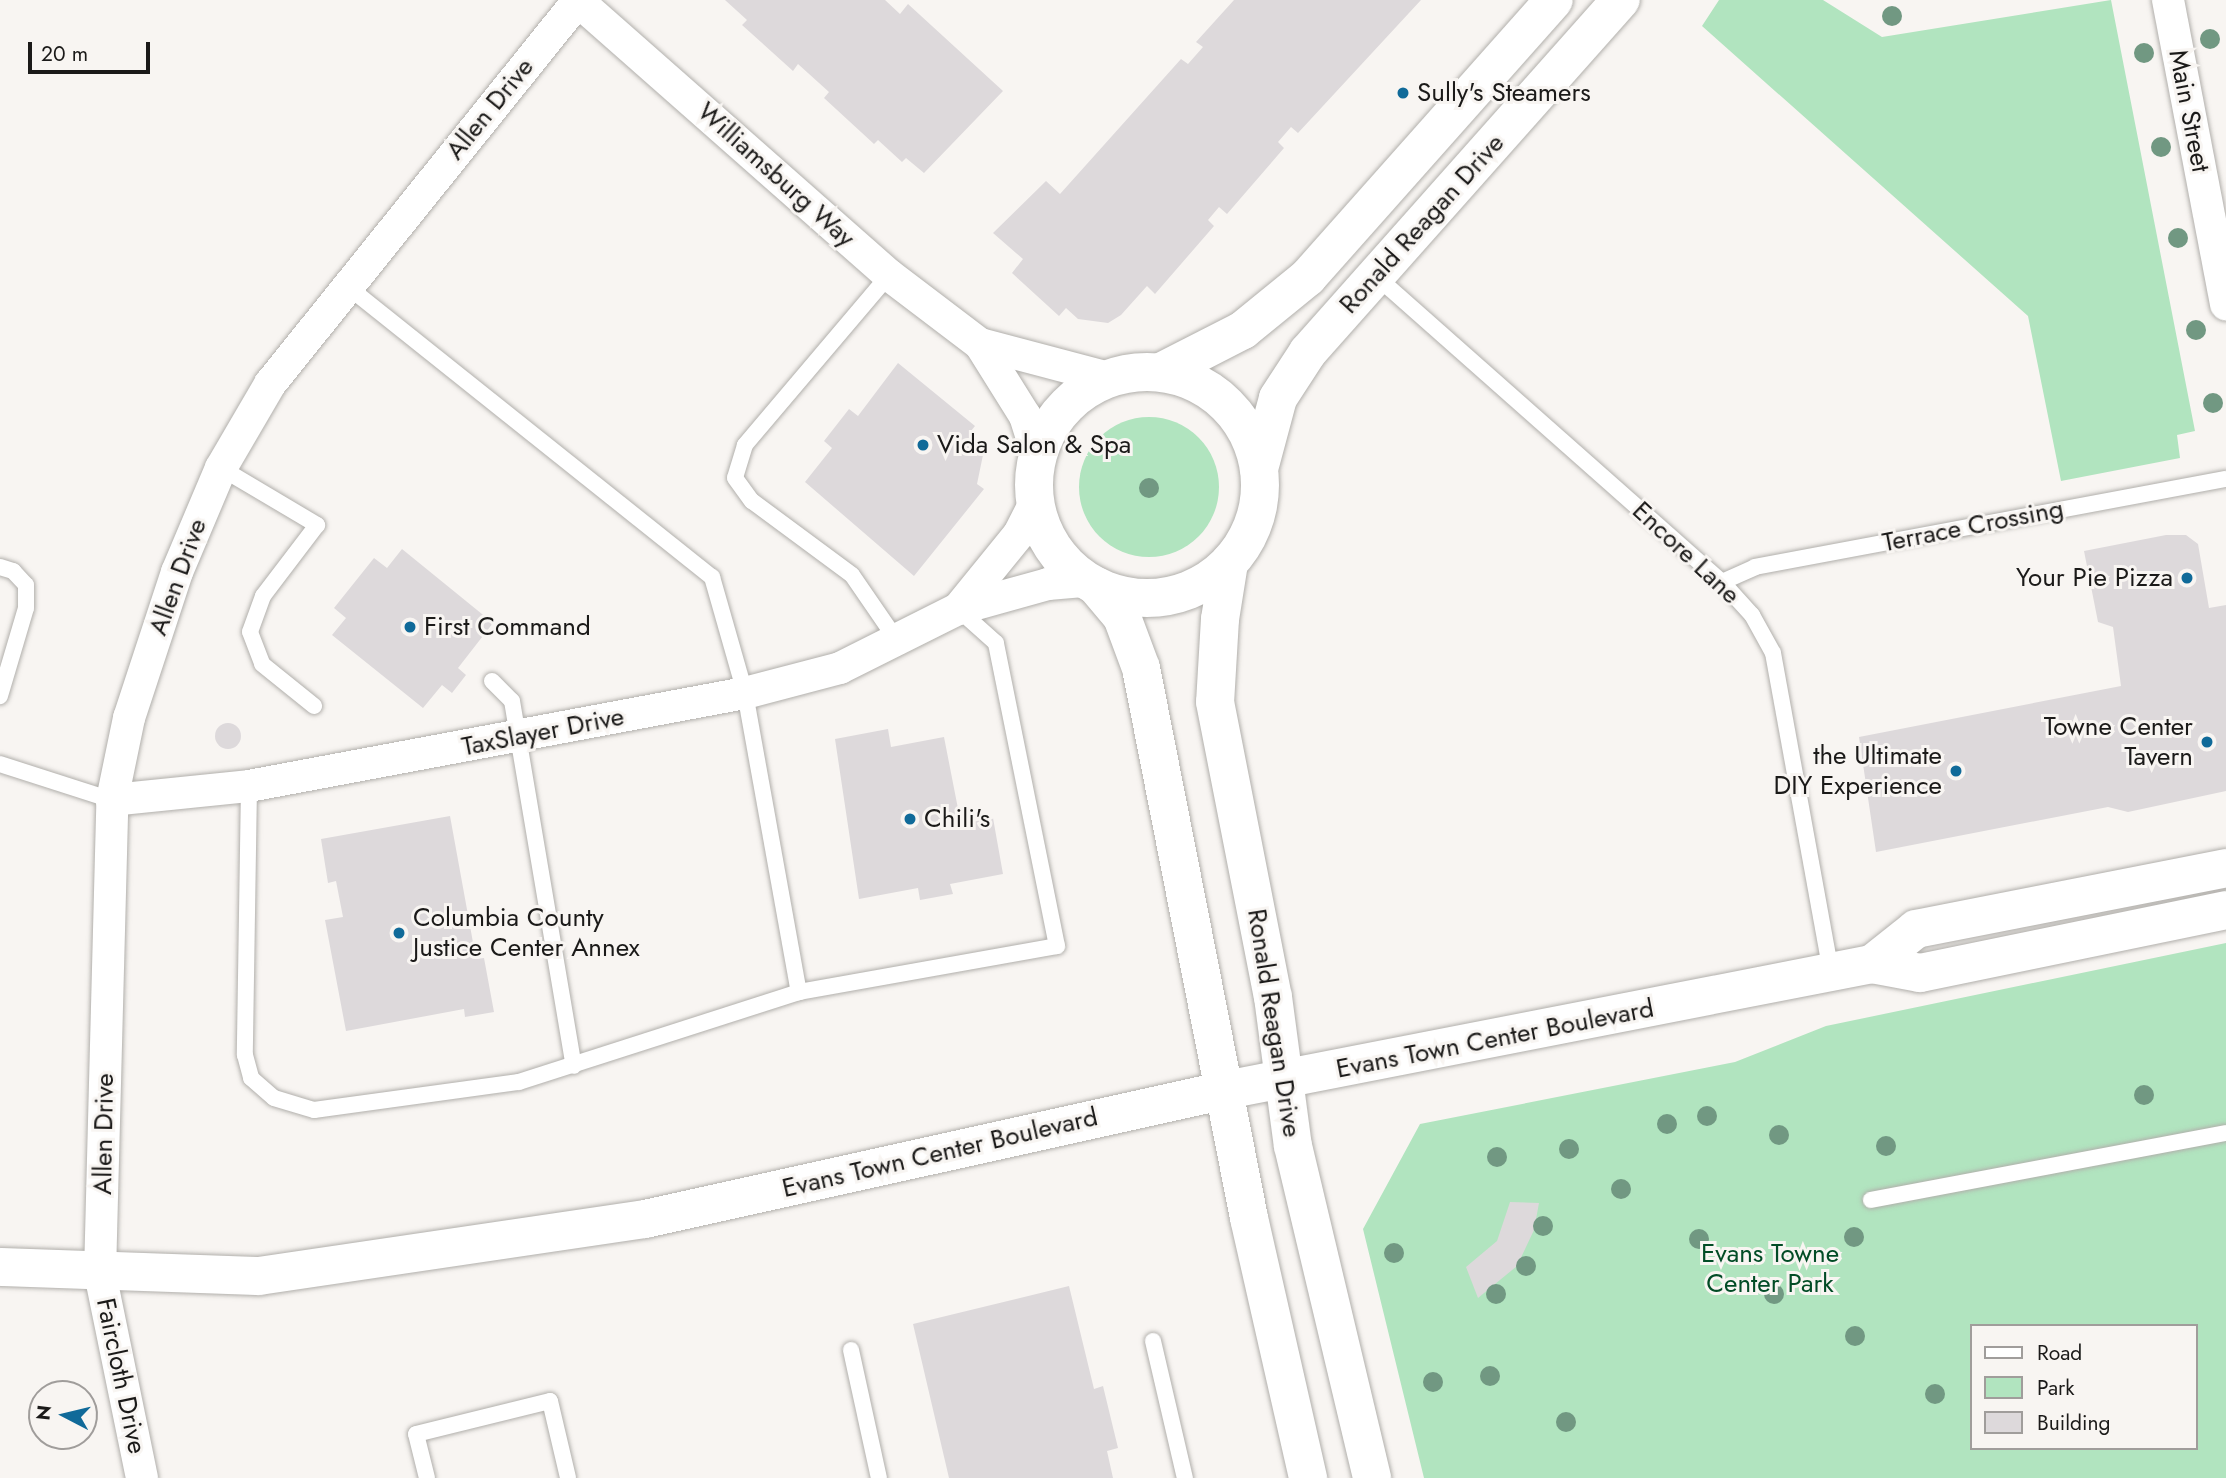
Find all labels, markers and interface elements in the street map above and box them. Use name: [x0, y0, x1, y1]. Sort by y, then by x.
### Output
scale bar: [32, 28, 154, 72]
text: 20 m: [41, 39, 88, 69]
street label: Main Street: [2162, 47, 2216, 175]
street label: Allen Drive: [440, 52, 540, 166]
place label: Sully's Steamers: [1417, 77, 1591, 109]
marker: Sully's Steamers: [1395, 85, 1411, 101]
street label: Williamsburg Way: [691, 96, 861, 254]
street label: Ronald Reagan Drive: [1333, 128, 1511, 320]
place label: Vida Salon & Spa: [937, 429, 1131, 461]
marker: Vida Salon & Spa: [915, 437, 931, 453]
street label: Terrace Crossing: [1880, 493, 2066, 559]
street label: Encore Lane: [1626, 495, 1746, 611]
street label: Allen Drive: [143, 514, 213, 640]
place label: Your Pie Pizza: [2016, 562, 2173, 594]
marker: Your Pie Pizza: [2179, 570, 2195, 586]
place label: First Command: [424, 611, 591, 643]
marker: First Command: [402, 619, 418, 635]
street label: TaxSlayer Drive: [459, 701, 627, 763]
place label: Towne Center Tavern: [2044, 711, 2193, 772]
marker: Towne Center Tavern: [2199, 734, 2215, 750]
place label: the Ultimate DIY Experience: [1774, 740, 1942, 802]
marker: the Ultimate DIY Experience: [1948, 763, 1964, 779]
place label: Chili's: [924, 803, 990, 835]
marker: Chili's: [902, 811, 918, 827]
place label: Columbia County Justice Center Annex: [413, 902, 640, 964]
street label: Ronald Reagan Drive: [1241, 907, 1307, 1139]
marker: Columbia County Justice Center Annex: [391, 925, 407, 941]
street label: Evans Town Center Boulevard: [1334, 993, 1656, 1085]
street label: Allen Drive: [87, 1073, 121, 1195]
street label: Evans Town Center Boulevard: [779, 1101, 1101, 1205]
park label: Evans Towne Center Park: [1701, 1238, 1839, 1300]
street label: Faircloth Drive: [89, 1295, 153, 1457]
legend: [1970, 1324, 2198, 1450]
text: Road: [2037, 1338, 2082, 1368]
text: Park: [2037, 1373, 2074, 1403]
north arrow: [28, 1380, 98, 1450]
text: N: [29, 1403, 58, 1422]
text: Building: [2037, 1408, 2110, 1438]

